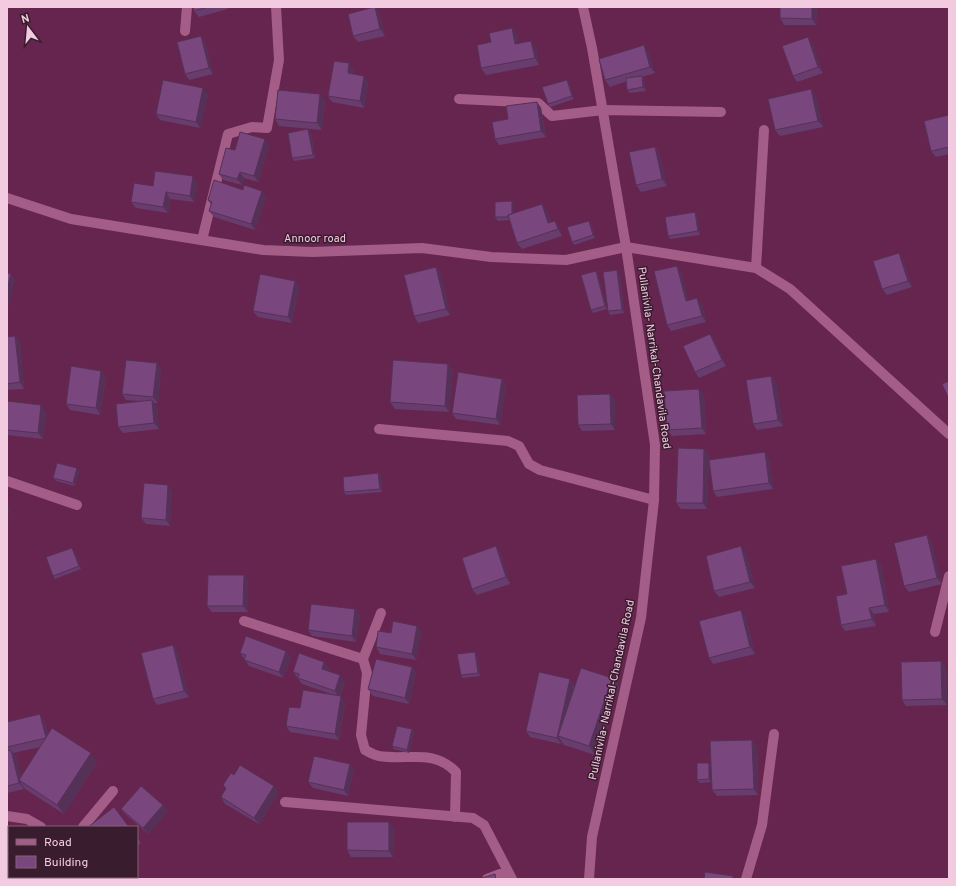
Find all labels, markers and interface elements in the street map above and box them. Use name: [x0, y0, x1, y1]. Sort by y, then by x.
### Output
north arrow: [8, 8, 48, 48]
text: N: [20, 12, 31, 27]
street label: Annoor road: [284, 232, 346, 246]
street label: Pullanivila- Narrikal-Chandavila Road: [634, 266, 674, 450]
street label: Pullanivila- Narrikal-Chandavila Road: [586, 599, 638, 781]
legend: [8, 826, 138, 878]
text: Road: [44, 835, 72, 851]
text: Building: [44, 855, 88, 871]

